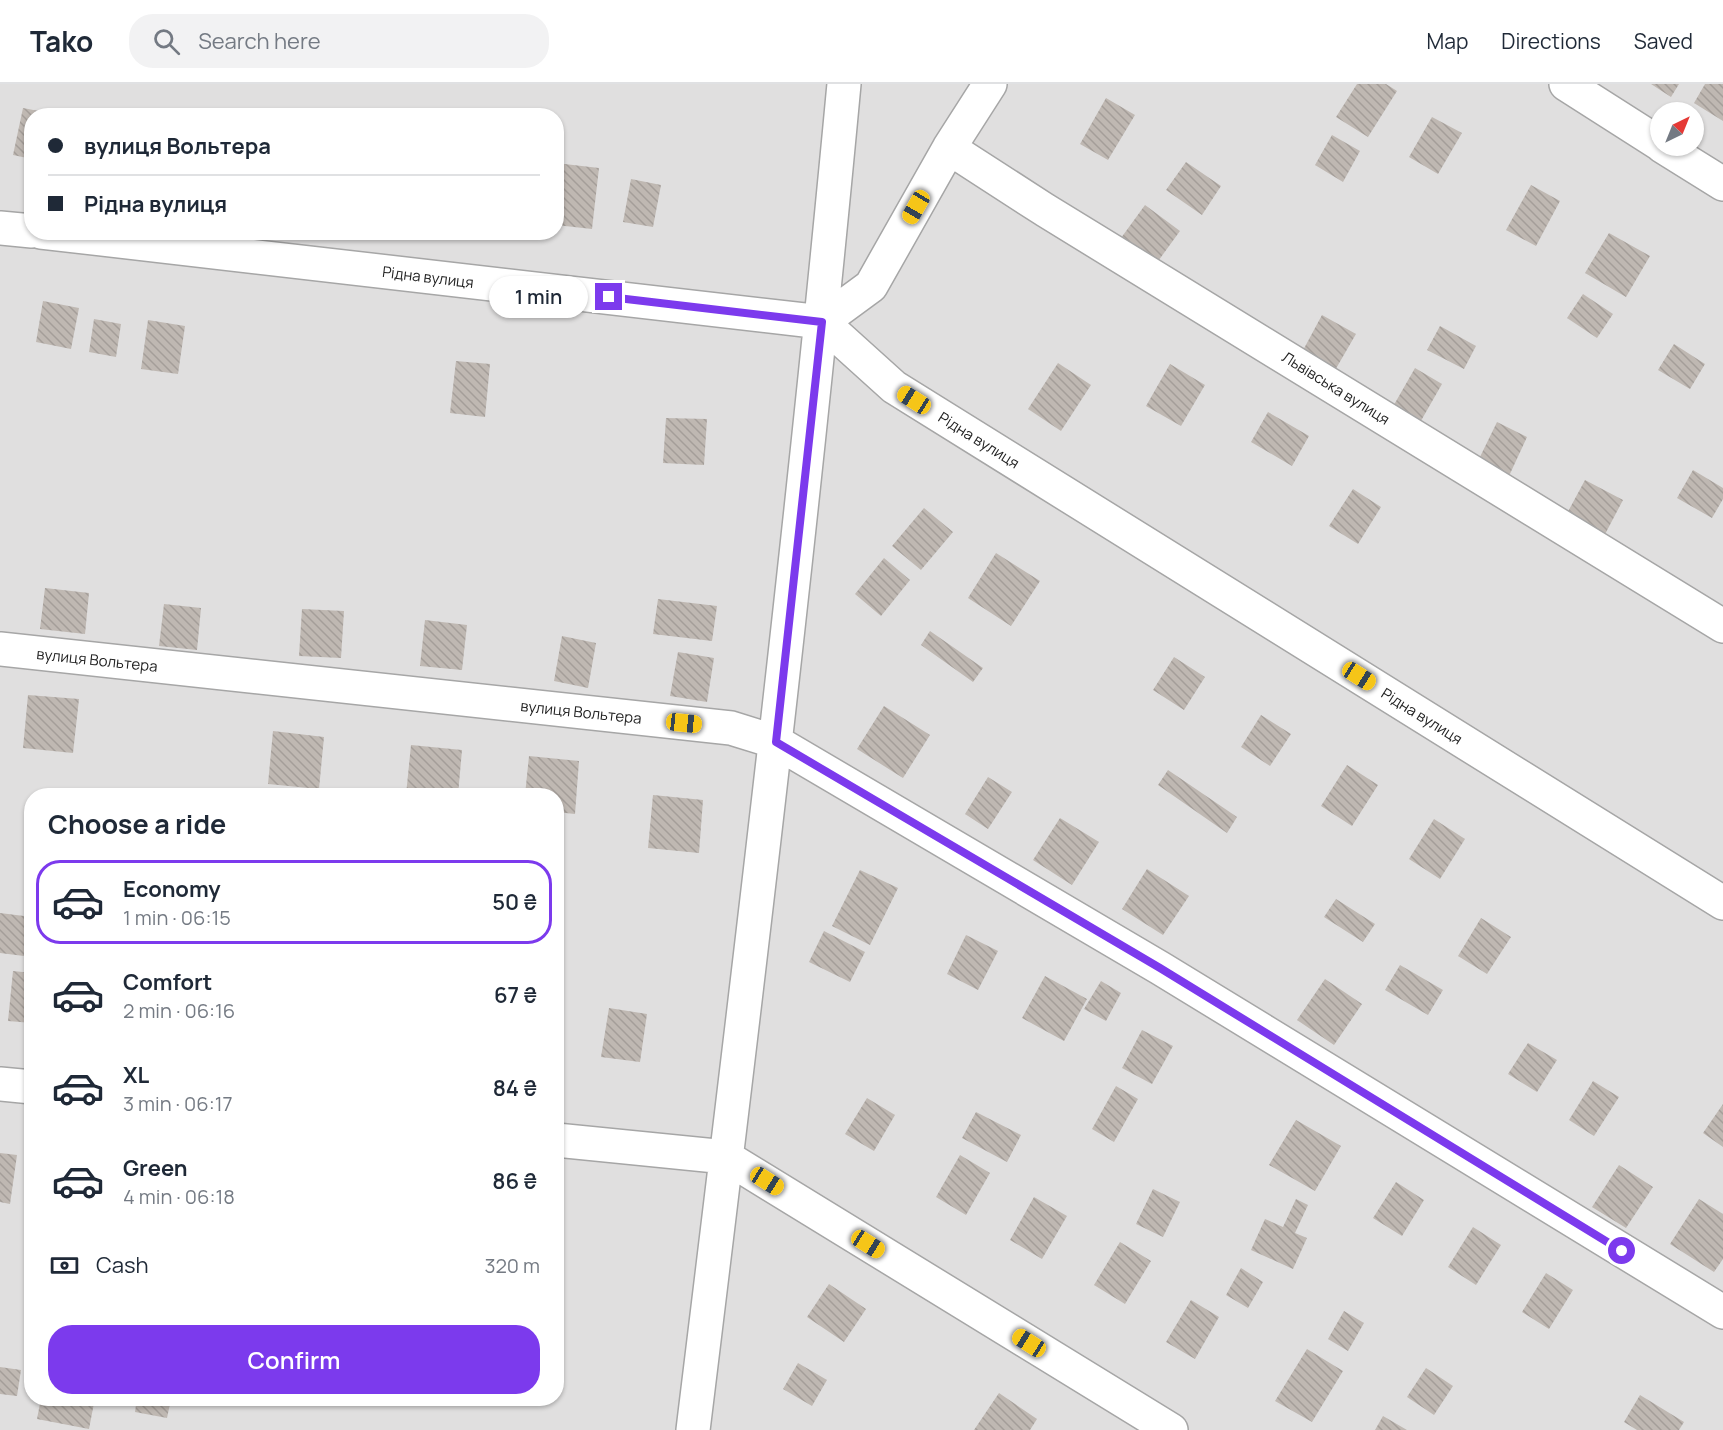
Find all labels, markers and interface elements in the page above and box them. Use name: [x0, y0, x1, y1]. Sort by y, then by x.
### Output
search box: [129, 14, 549, 68]
text: Tako: [30, 22, 93, 60]
icon: search: [150, 25, 183, 58]
text: Search here: [198, 26, 321, 56]
text: Map: [1427, 27, 1468, 55]
text: Directions: [1501, 27, 1601, 55]
text: Saved: [1634, 27, 1693, 55]
north arrow: [1650, 102, 1704, 156]
map controls: [1650, 102, 1704, 156]
text: вулиця Вольтера: [84, 131, 271, 161]
car: [899, 187, 933, 227]
text: Рідна вулиця: [84, 189, 227, 219]
street label: Рідна вулиця: [381, 261, 475, 293]
callout: 1 min: [489, 276, 588, 318]
text: 1 min: [515, 283, 562, 310]
route end: [595, 283, 622, 310]
street label: Львівська вулиця: [1278, 346, 1394, 430]
car: [894, 383, 934, 417]
street label: Рідна вулиця: [934, 407, 1024, 473]
street label: вулиця Вольтера: [35, 643, 159, 677]
car: [1339, 659, 1379, 693]
street label: Рідна вулиця: [1377, 683, 1467, 749]
street label: вулиця Вольтера: [519, 695, 643, 729]
car: [665, 712, 703, 734]
text: Choose a ride: [48, 805, 226, 842]
text: Economy: [123, 874, 221, 904]
icon: car: [51, 875, 105, 929]
text: 50 ₴: [492, 887, 537, 917]
text: 1 min · 06:15: [123, 904, 231, 931]
text: Comfort: [123, 967, 212, 997]
icon: car: [51, 968, 105, 1022]
text: 67 ₴: [494, 980, 537, 1010]
text: 2 min · 06:16: [123, 997, 235, 1024]
text: XL: [123, 1060, 149, 1090]
icon: car: [51, 1061, 105, 1115]
text: 84 ₴: [493, 1073, 537, 1103]
text: 3 min · 06:17: [123, 1090, 233, 1117]
text: Green: [123, 1153, 188, 1183]
icon: car: [51, 1154, 105, 1208]
car: [747, 1164, 787, 1198]
text: 86 ₴: [492, 1166, 537, 1196]
text: 4 min · 06:18: [123, 1183, 235, 1210]
car: [848, 1227, 888, 1261]
route start: [1608, 1237, 1635, 1264]
icon: cash: [48, 1249, 81, 1282]
text: Cash: [96, 1250, 149, 1280]
text: 320 m: [484, 1252, 540, 1279]
button: Confirm: [48, 1325, 540, 1394]
car: [1009, 1326, 1049, 1360]

